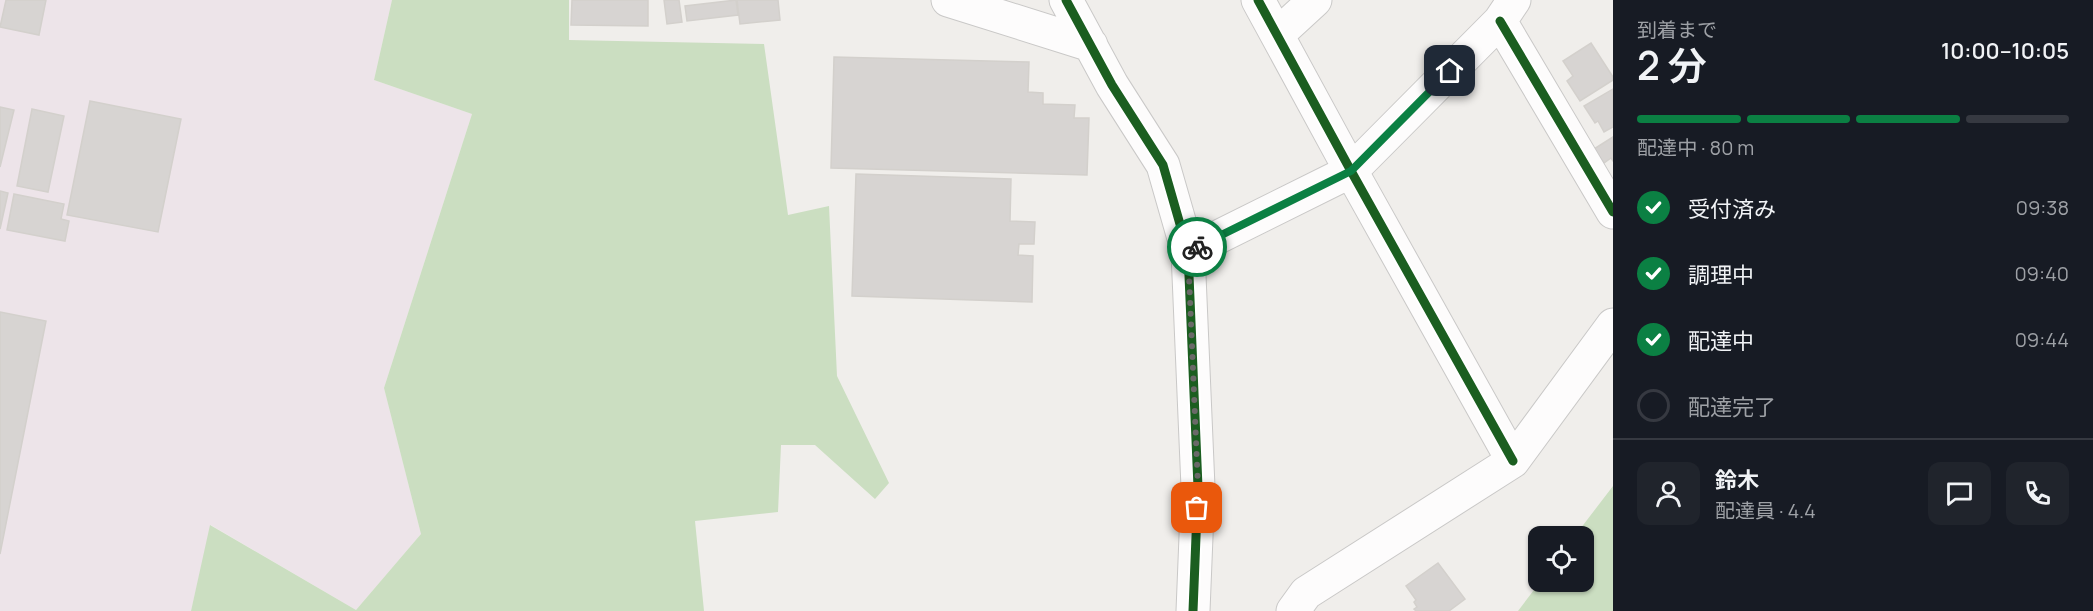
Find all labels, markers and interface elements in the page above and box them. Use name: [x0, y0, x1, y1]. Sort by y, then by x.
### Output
text: 到着まで: [1637, 16, 1717, 43]
text: 10:00–10:05: [1941, 36, 2069, 66]
text: 2 分: [1637, 38, 1707, 92]
pin: [1424, 45, 1475, 96]
icon: home: [1433, 54, 1466, 87]
text: 配達中 · 80 m: [1637, 134, 1754, 161]
icon: check: [1637, 191, 1670, 224]
text: 受付済み: [1688, 194, 1776, 224]
text: 09:38: [2016, 194, 2069, 221]
courier: [1167, 217, 1227, 277]
icon: bike: [1181, 231, 1214, 264]
icon: check: [1637, 257, 1670, 290]
text: 調理中: [1688, 260, 1754, 290]
text: 09:40: [2014, 260, 2069, 287]
icon: check: [1637, 323, 1670, 356]
text: 配達中: [1688, 326, 1754, 356]
text: 09:44: [2015, 326, 2069, 353]
text: 配達完了: [1688, 392, 1776, 422]
button: person: [1637, 462, 1700, 525]
button: chat: [1928, 462, 1991, 525]
button: phone: [2006, 462, 2069, 525]
text: 鈴木: [1715, 465, 1759, 495]
pin: [1171, 482, 1222, 533]
icon: bag: [1180, 491, 1213, 524]
text: 配達員 · 4.4: [1715, 497, 1816, 524]
map controls: [1528, 526, 1594, 592]
button: locate: [1528, 526, 1594, 592]

